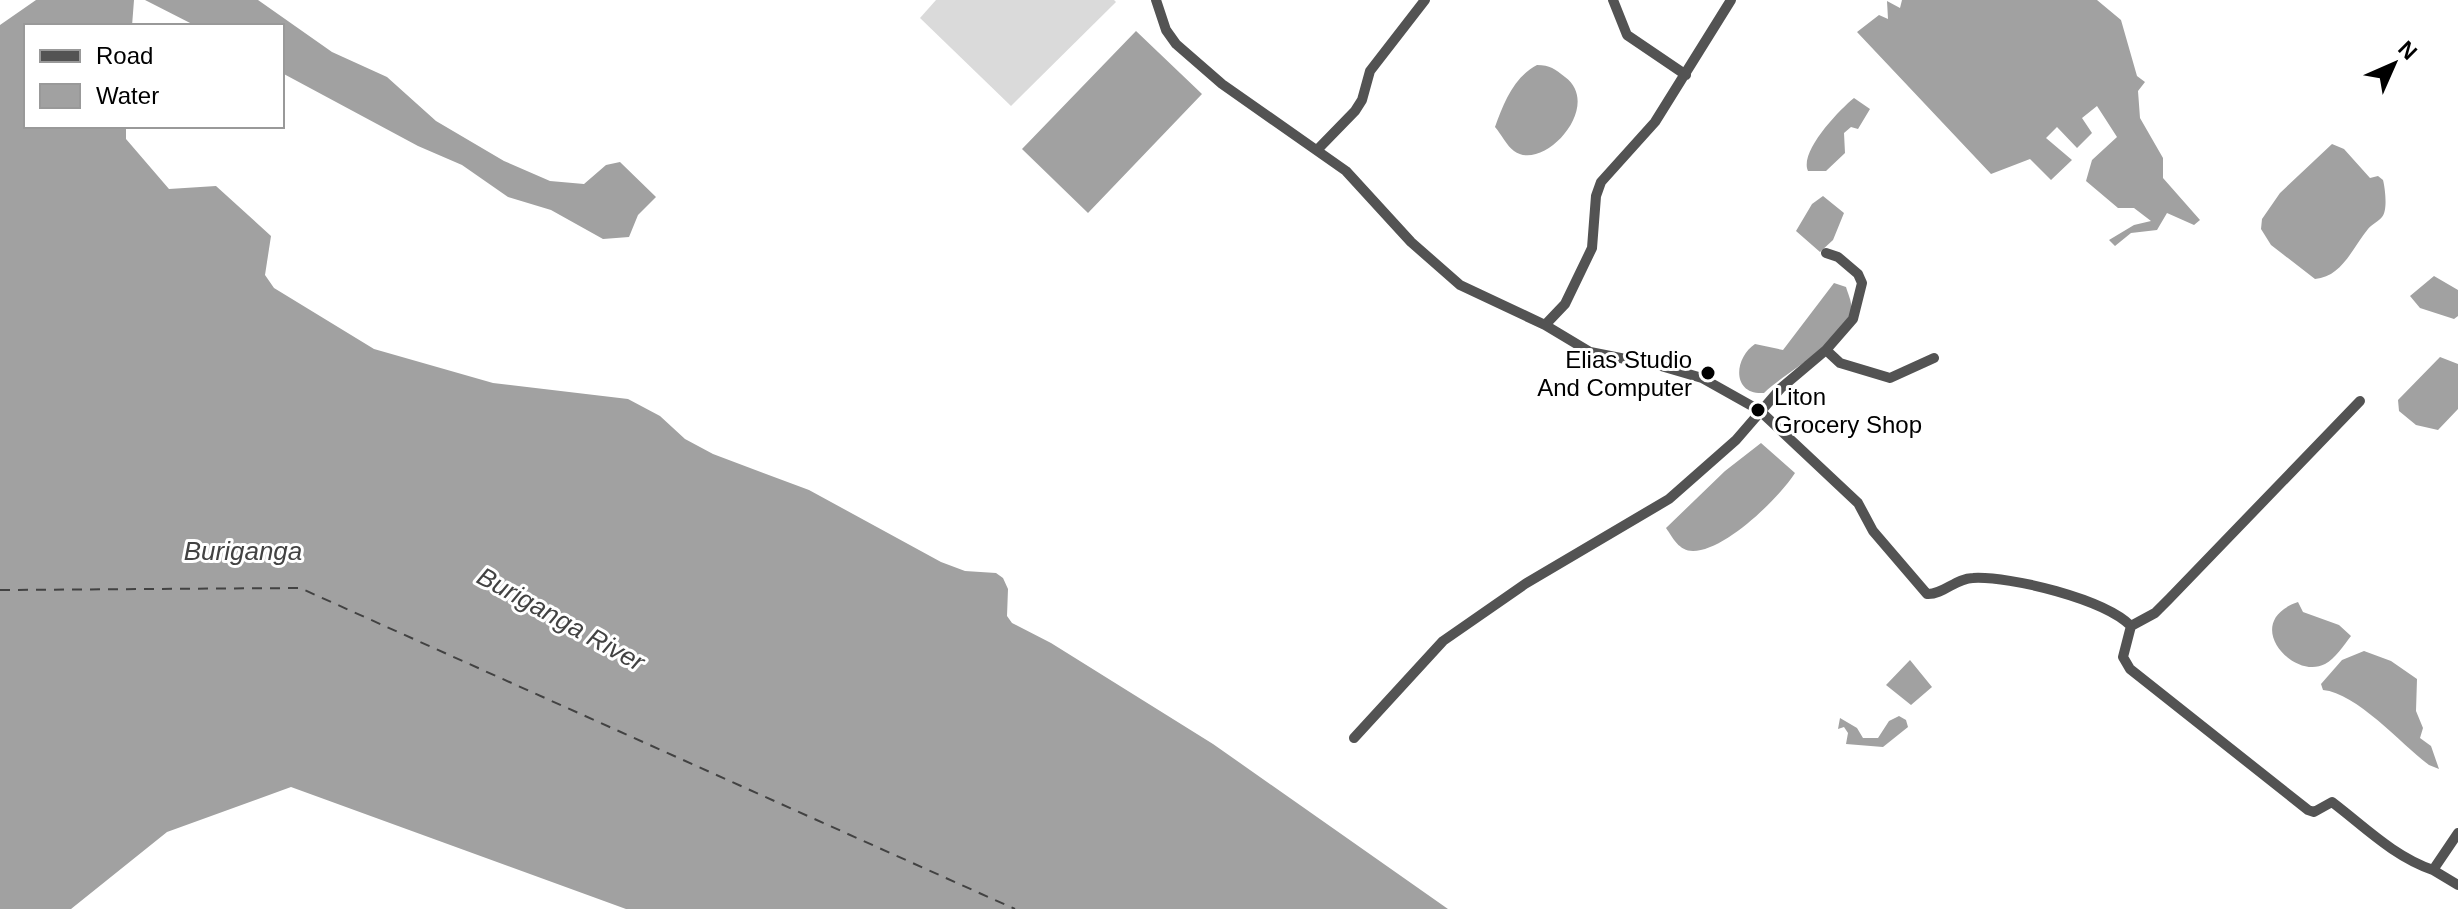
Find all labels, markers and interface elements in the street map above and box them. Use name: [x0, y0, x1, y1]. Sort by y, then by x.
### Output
legend: [24, 24, 284, 128]
north arrow: [2354, 24, 2434, 104]
text: N: [2393, 36, 2422, 65]
text: Road: [96, 42, 153, 69]
text: Water: [96, 82, 159, 109]
place label: Elias Studio And Computer: [1537, 346, 1692, 401]
marker: Elias Studio And Computer: [1699, 364, 1717, 382]
place label: Liton Grocery Shop: [1774, 383, 1922, 438]
marker: Liton Grocery Shop: [1749, 401, 1767, 419]
water label: Buriganga: [184, 536, 302, 566]
water label: Buriganga River: [472, 561, 651, 678]

